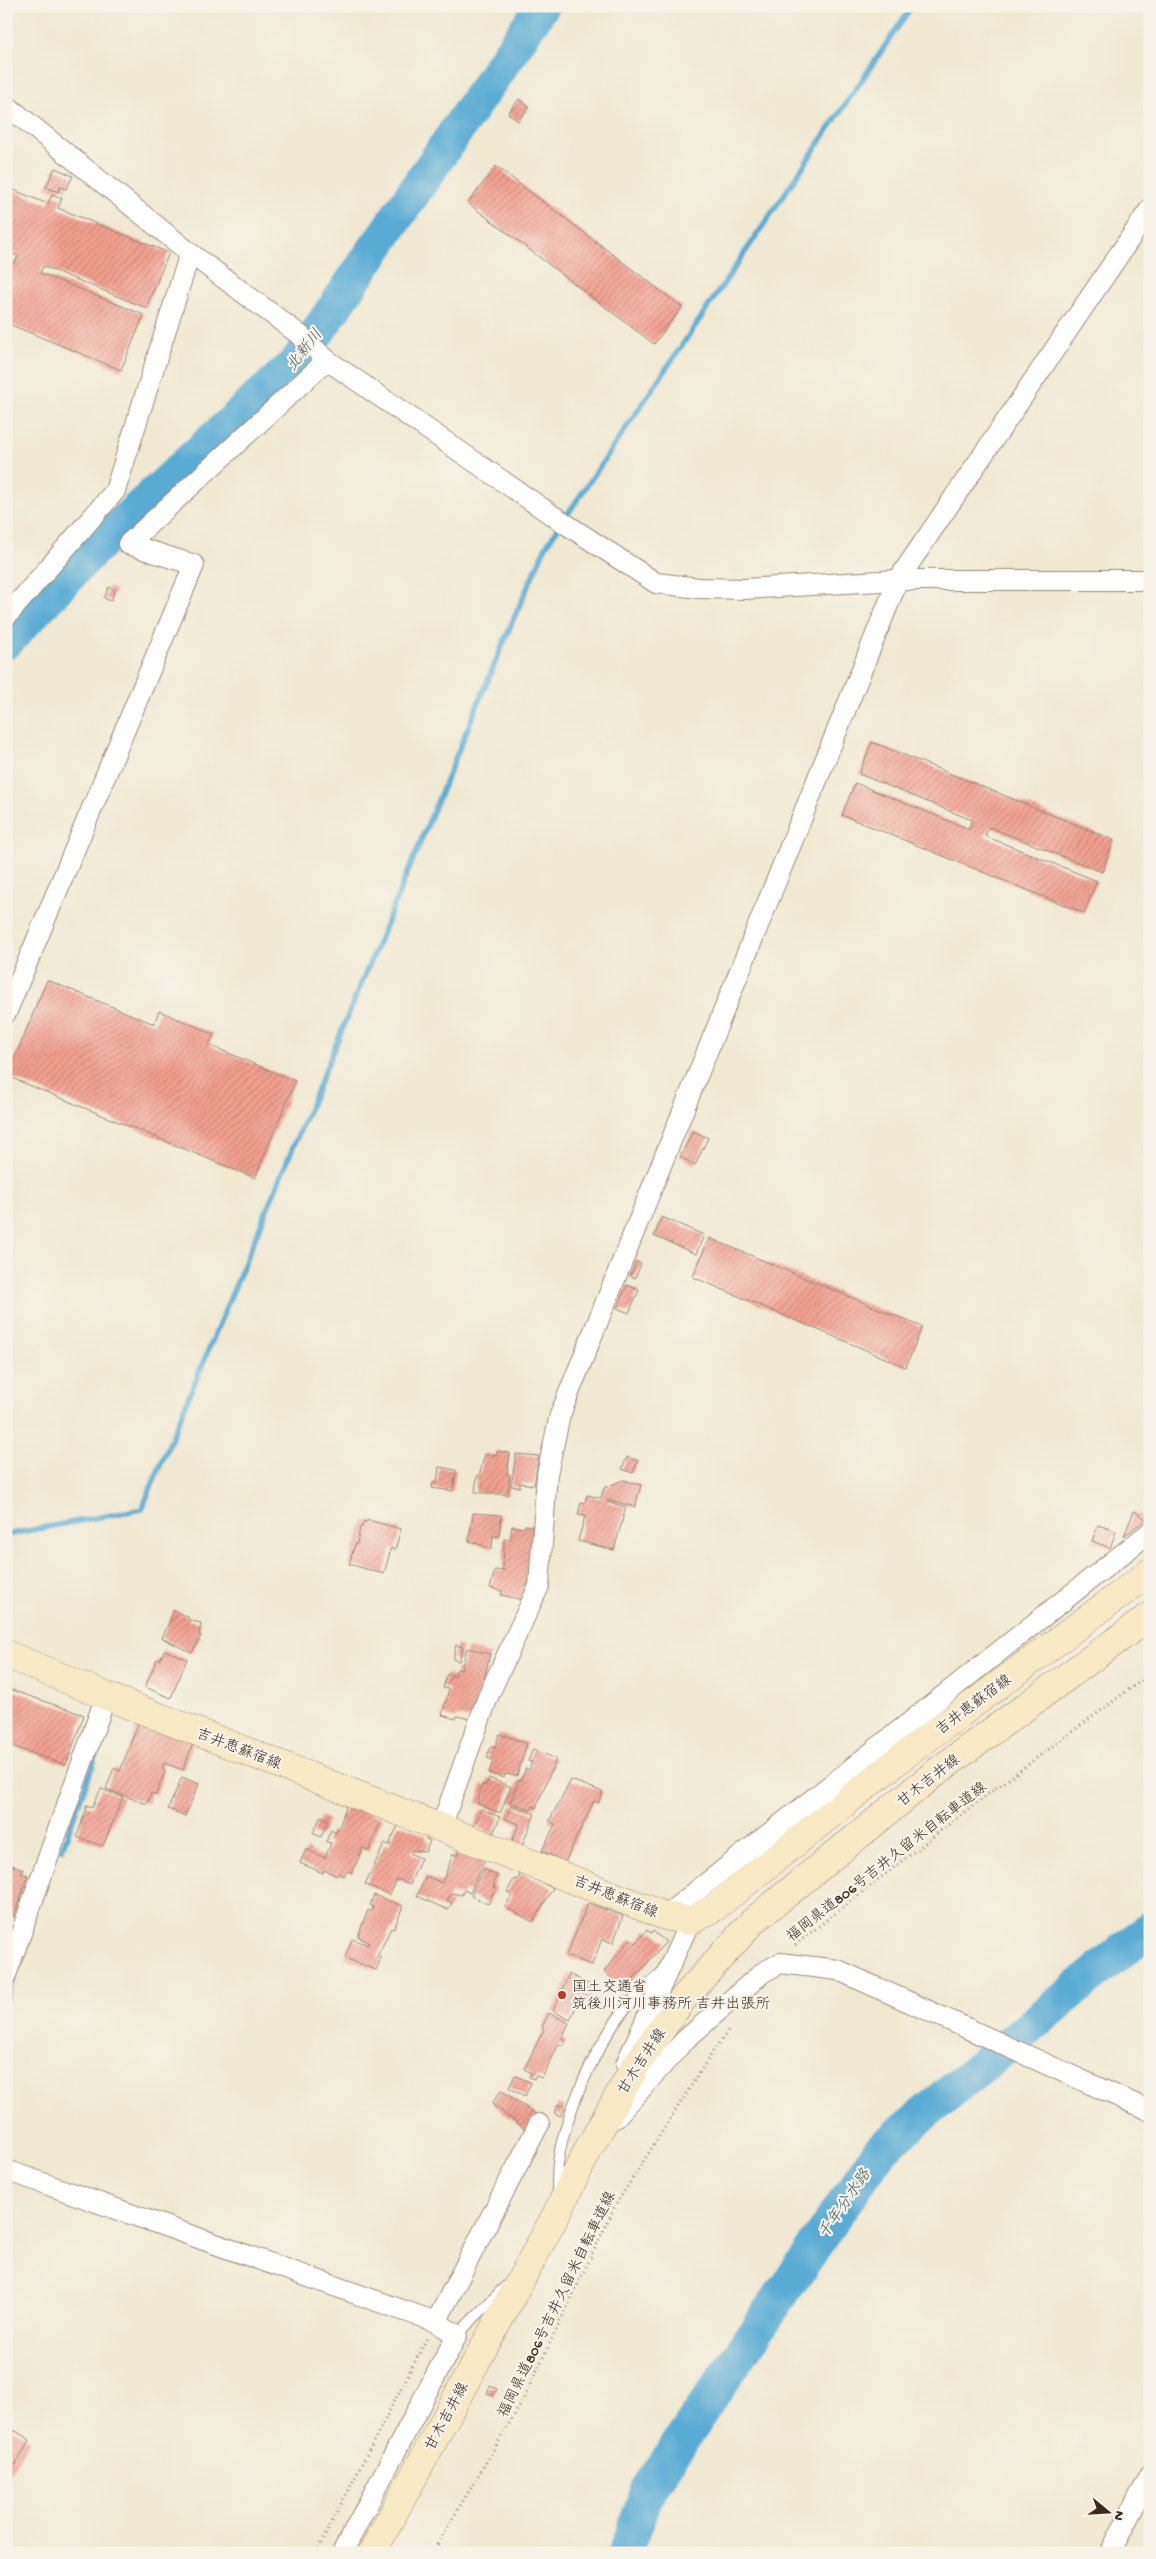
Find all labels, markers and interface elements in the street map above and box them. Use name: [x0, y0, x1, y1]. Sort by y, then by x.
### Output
water label: 北新川: [283, 326, 328, 376]
street label: 吉井恵蘇宿線: [932, 1671, 1016, 1740]
street label: 吉井恵蘇宿線: [193, 1724, 284, 1774]
street label: 甘木吉井線: [894, 1751, 964, 1812]
street label: 福岡県道806号吉井久留米自転車道線: [783, 1778, 991, 1946]
street label: 吉井恵蘇宿線: [570, 1872, 661, 1923]
place label: 国土交通省 筑後川河川事務所 吉井出張所: [572, 1978, 771, 2014]
marker: 国土交通省 筑後川河川事務所 吉井出張所: [556, 1989, 568, 2001]
street label: 甘木吉井線: [614, 2025, 671, 2098]
water label: 千年分水路: [815, 2165, 877, 2243]
street label: 福岡県道806号吉井久留米自転車道線: [494, 2188, 621, 2421]
street label: 甘木吉井線: [421, 2379, 473, 2454]
north arrow: [1084, 2486, 1134, 2536]
text: N: [1108, 2508, 1127, 2522]

